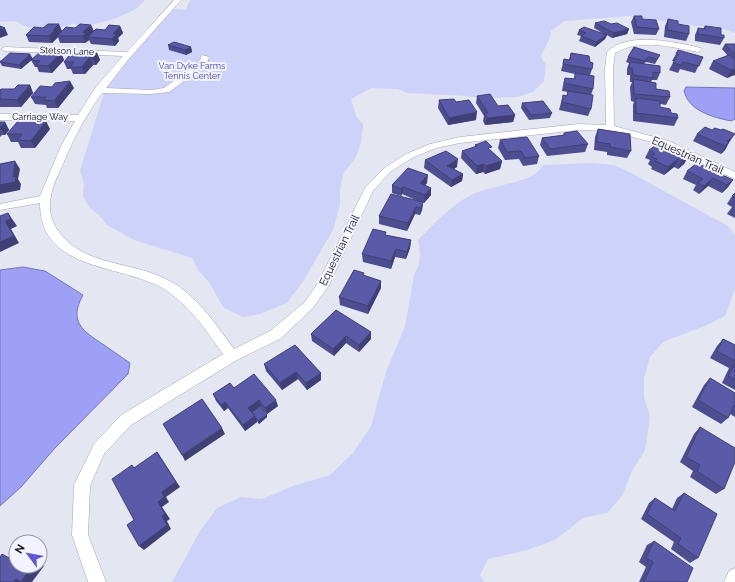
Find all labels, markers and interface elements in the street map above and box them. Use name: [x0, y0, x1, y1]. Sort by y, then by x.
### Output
street label: Stetson Lane: [40, 45, 95, 57]
park label: Van Dyke Farms Tennis Center: [159, 61, 226, 81]
street label: Carriage Way: [12, 112, 68, 122]
street label: Equestrian Trail: [650, 134, 726, 177]
street label: Equestrian Trail: [317, 213, 362, 288]
north arrow: [8, 534, 48, 574]
text: N: [12, 542, 28, 556]

